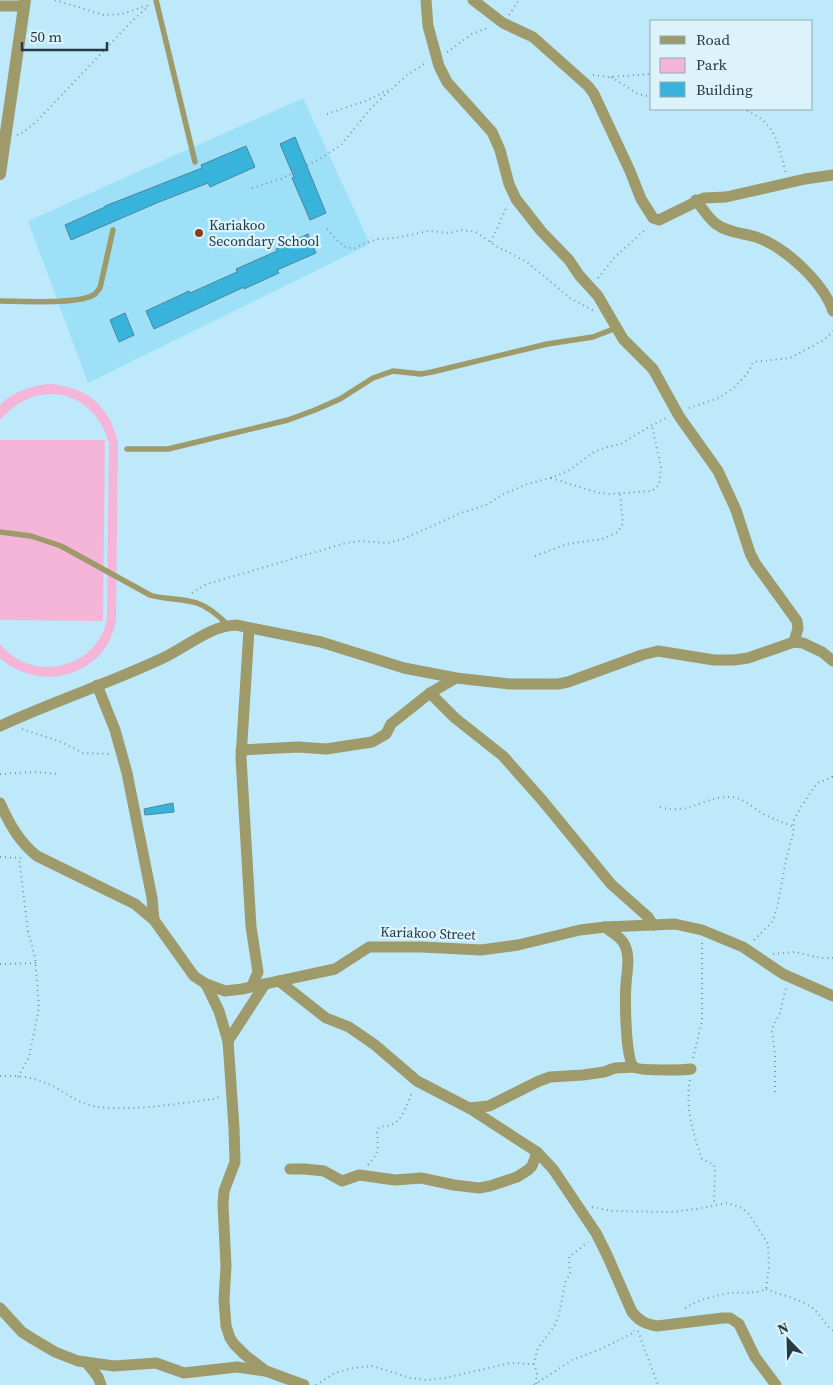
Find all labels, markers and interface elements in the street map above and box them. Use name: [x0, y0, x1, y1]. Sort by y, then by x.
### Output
scale bar: [22, 20, 108, 52]
legend: [650, 20, 813, 110]
text: 50 m: [30, 26, 62, 47]
text: Road: [696, 29, 730, 50]
text: Park: [696, 54, 728, 75]
text: Building: [696, 79, 753, 100]
place label: Kariakoo Secondary School: [209, 215, 319, 251]
marker: Kariakoo Secondary School: [193, 227, 205, 239]
street label: Kariakoo Street: [380, 921, 477, 945]
north arrow: [763, 1315, 813, 1365]
text: N: [774, 1317, 792, 1339]

